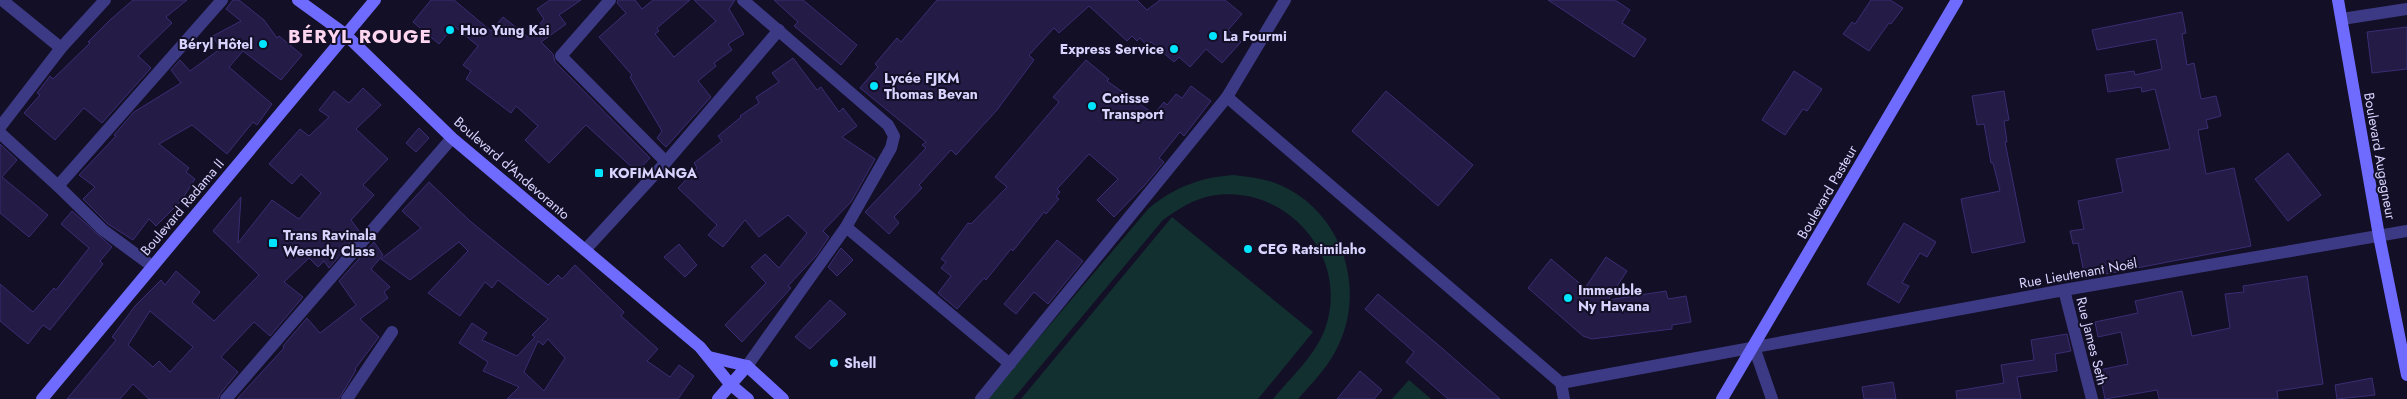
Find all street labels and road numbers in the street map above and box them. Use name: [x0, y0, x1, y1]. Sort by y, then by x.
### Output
street label: Boulevard Augagneur: [2359, 91, 2401, 221]
street label: Boulevard d'Andevoranto: [450, 112, 575, 224]
street label: Boulevard Pasteur: [1792, 141, 1862, 243]
street label: Boulevard Radama II: [135, 154, 229, 260]
street label: Rue Lieutenant Noël: [2017, 253, 2139, 293]
street label: Rue James Seth: [2071, 295, 2113, 387]

